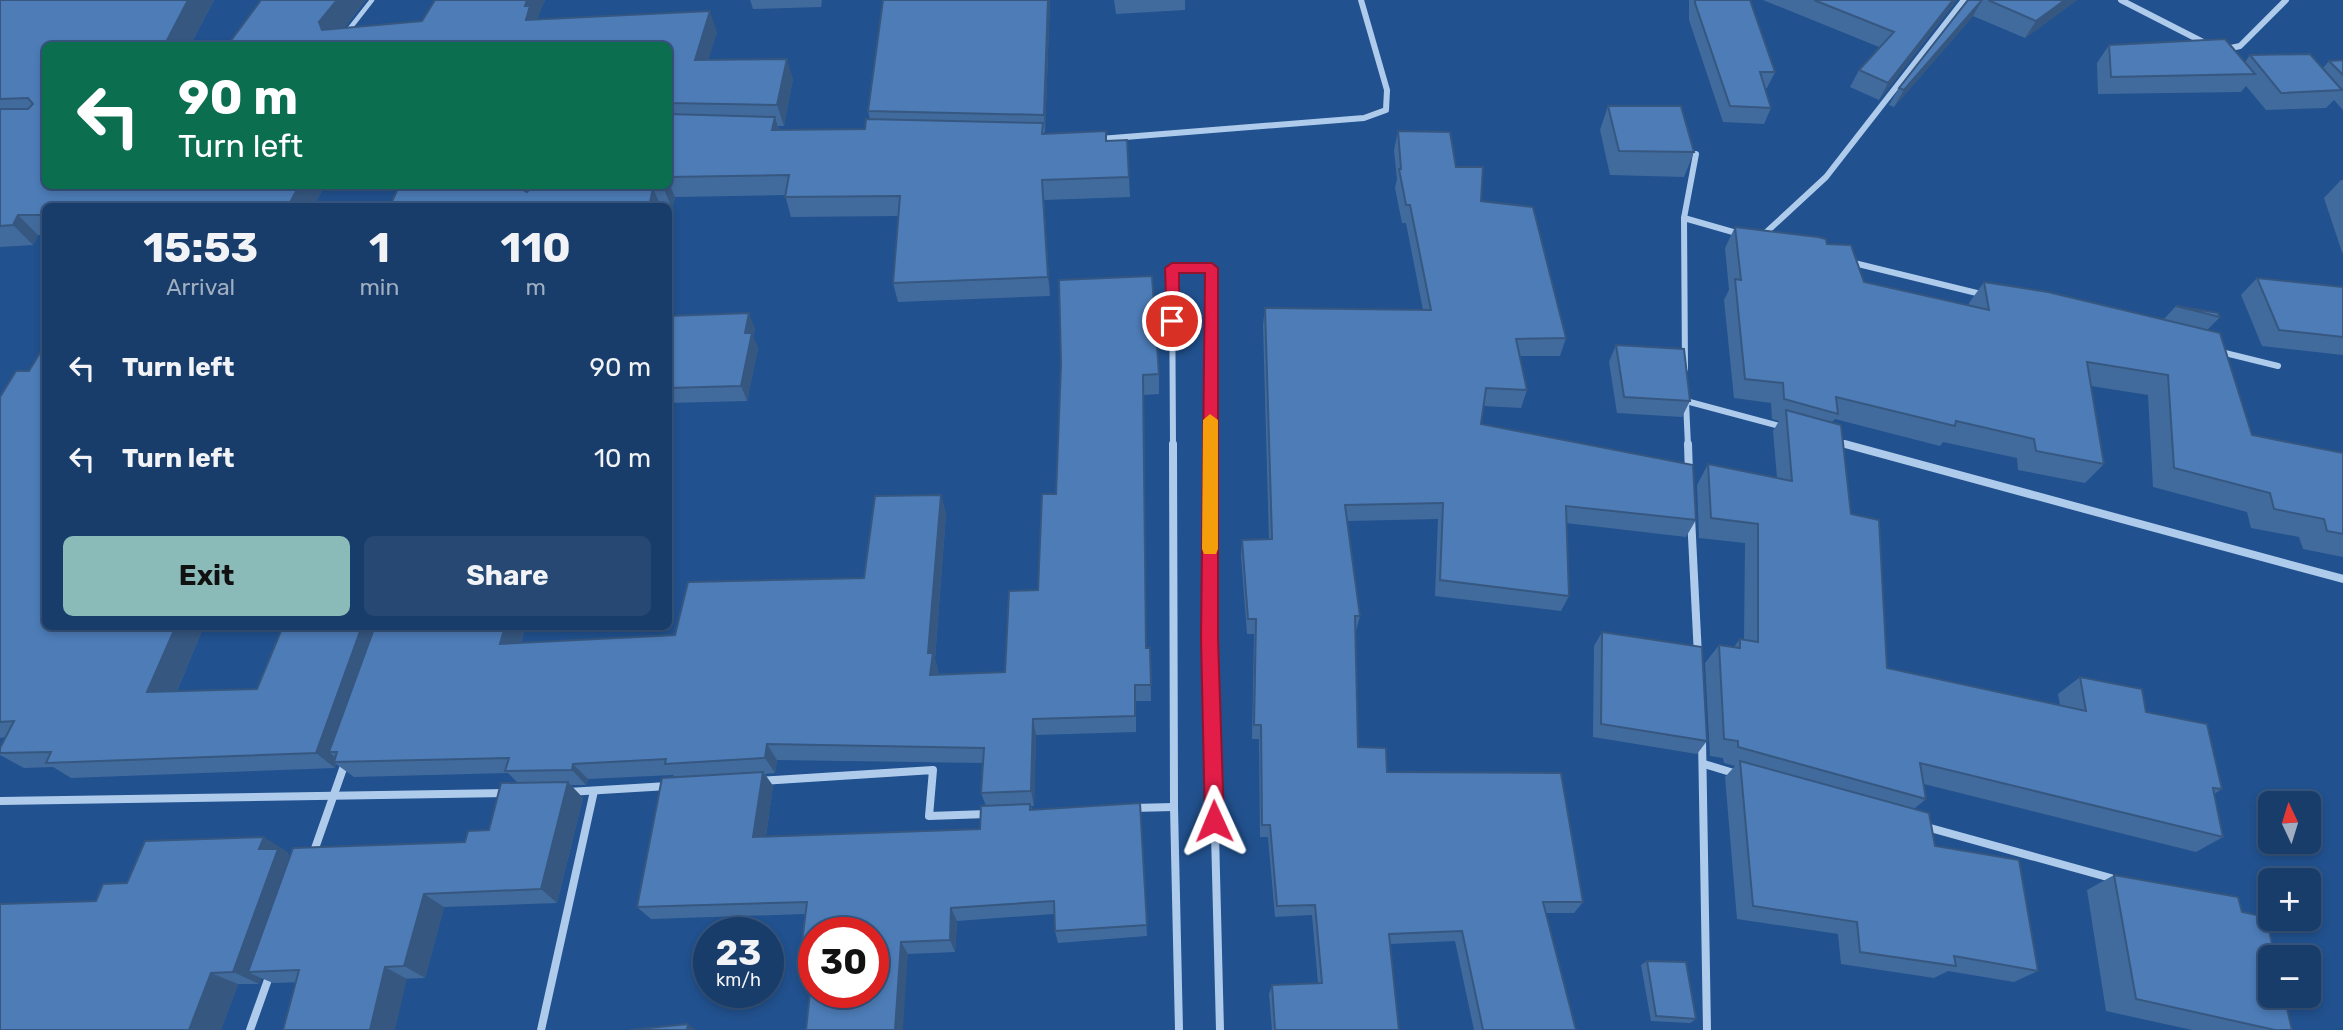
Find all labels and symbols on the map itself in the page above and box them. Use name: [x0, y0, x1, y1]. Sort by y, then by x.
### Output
pin: [1142, 291, 1202, 351]
position arrow: [1177, 784, 1251, 858]
north arrow: [2258, 791, 2320, 854]
speed limit sign: 30: [798, 917, 889, 1008]

